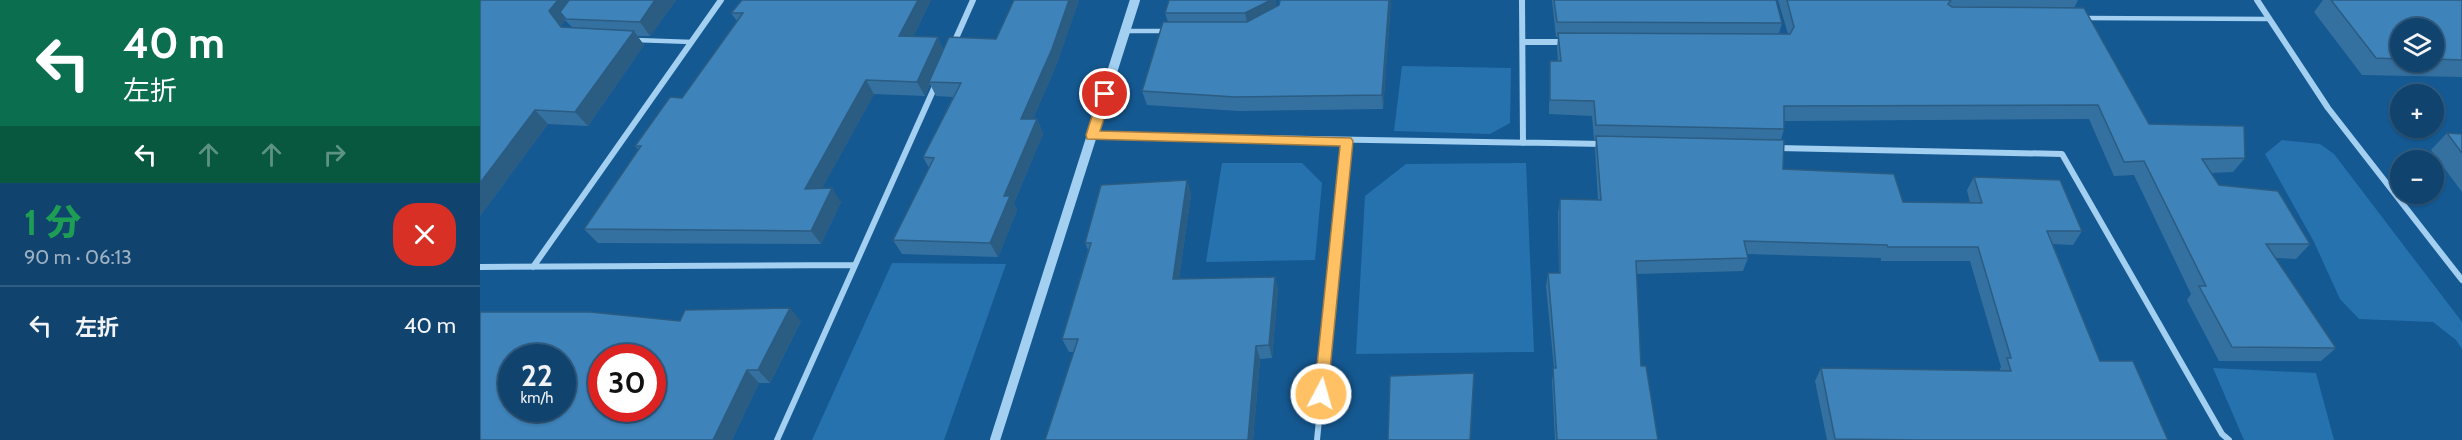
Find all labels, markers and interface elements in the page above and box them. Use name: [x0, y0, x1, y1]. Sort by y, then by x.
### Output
text: 40 m: [123, 17, 225, 69]
map controls: [2390, 18, 2444, 204]
button: layers: [2390, 18, 2444, 72]
icon: left: [24, 24, 102, 102]
pin: [1079, 68, 1130, 119]
text: 左折: [123, 74, 177, 107]
icon: arrive: [1088, 77, 1121, 110]
button: +: [2390, 84, 2444, 138]
icon: left: [129, 138, 162, 171]
icon: ahead: [192, 138, 225, 171]
icon: ahead: [255, 138, 288, 171]
icon: right: [318, 138, 351, 171]
button: −: [2390, 150, 2444, 204]
text: 1 分: [24, 200, 81, 244]
button: close: [393, 203, 456, 266]
text: 90 m · 06:13: [24, 245, 132, 269]
icon: left: [24, 309, 57, 342]
text: 40 m: [404, 312, 456, 339]
text: 左折: [75, 314, 119, 341]
speed limit sign: 30: [588, 344, 666, 422]
text: 22: [521, 357, 553, 394]
position arrow: [1289, 362, 1353, 426]
text: km/h: [521, 389, 553, 407]

